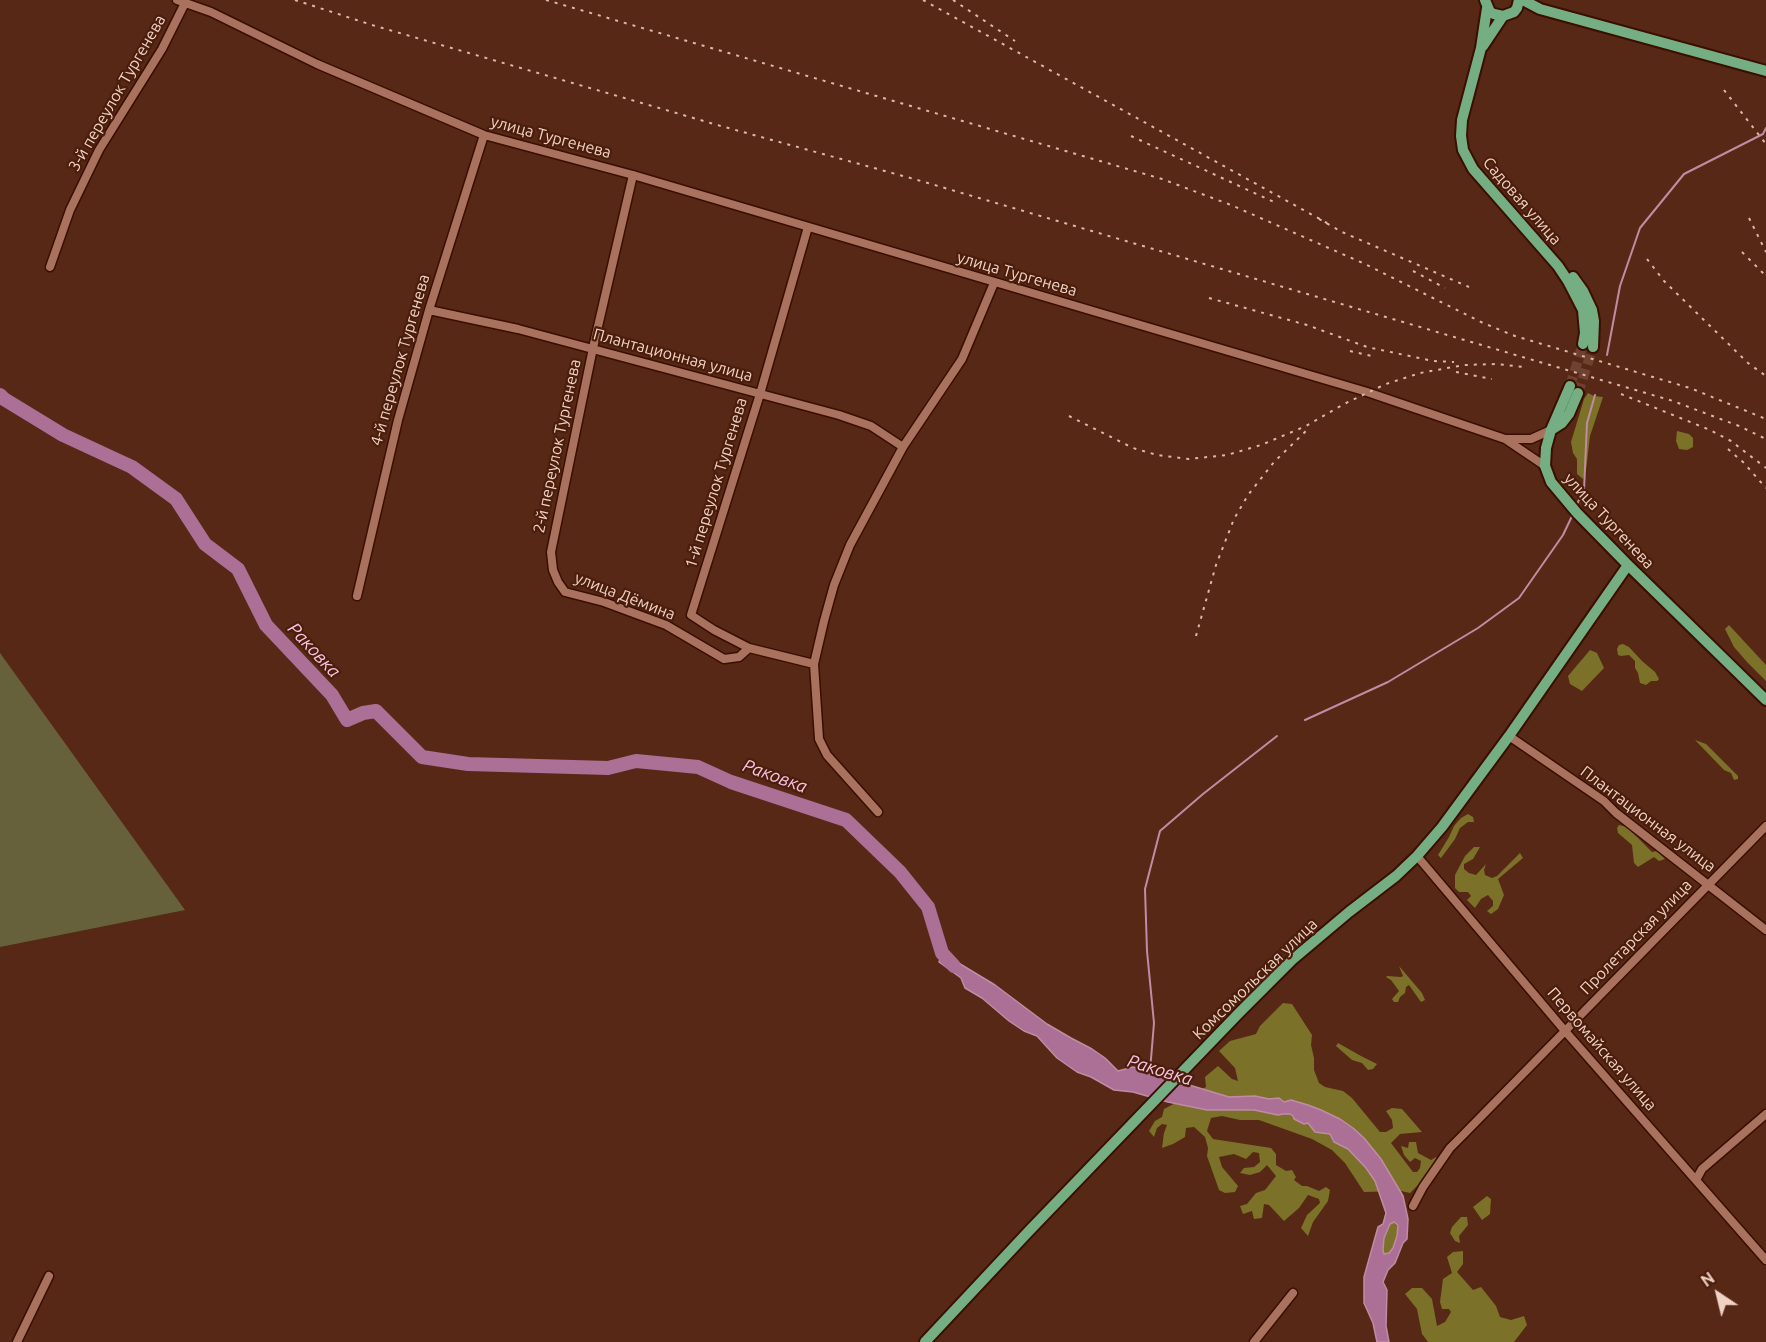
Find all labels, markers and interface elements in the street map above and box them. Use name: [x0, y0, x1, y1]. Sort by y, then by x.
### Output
street label: 3-й переулок Тургенева: [64, 11, 170, 175]
street label: улица Тургенева: [489, 112, 613, 162]
street label: Садовая улица: [1479, 153, 1565, 249]
street label: улица Тургенева: [955, 248, 1079, 300]
street label: 4-й переулок Тургенева: [366, 272, 434, 448]
street label: Плантационная улица: [591, 324, 755, 386]
street label: 2-й переулок Тургенева: [529, 357, 585, 535]
street label: 1-й переулок Тургенева: [681, 395, 751, 571]
street label: улица Тургенева: [1560, 469, 1658, 573]
street label: улица Дёмина: [572, 568, 678, 624]
water label: Раковка: [283, 618, 345, 682]
water label: Раковка: [740, 754, 810, 798]
street label: Плантационная улица: [1577, 762, 1719, 876]
street label: Пролетарская улица: [1576, 875, 1696, 999]
street label: Комсомольская улица: [1189, 914, 1321, 1044]
street label: Первомайская улица: [1543, 984, 1661, 1114]
water label: Раковка: [1125, 1050, 1195, 1090]
north arrow: [1688, 1264, 1748, 1324]
text: N: [1698, 1268, 1718, 1290]

